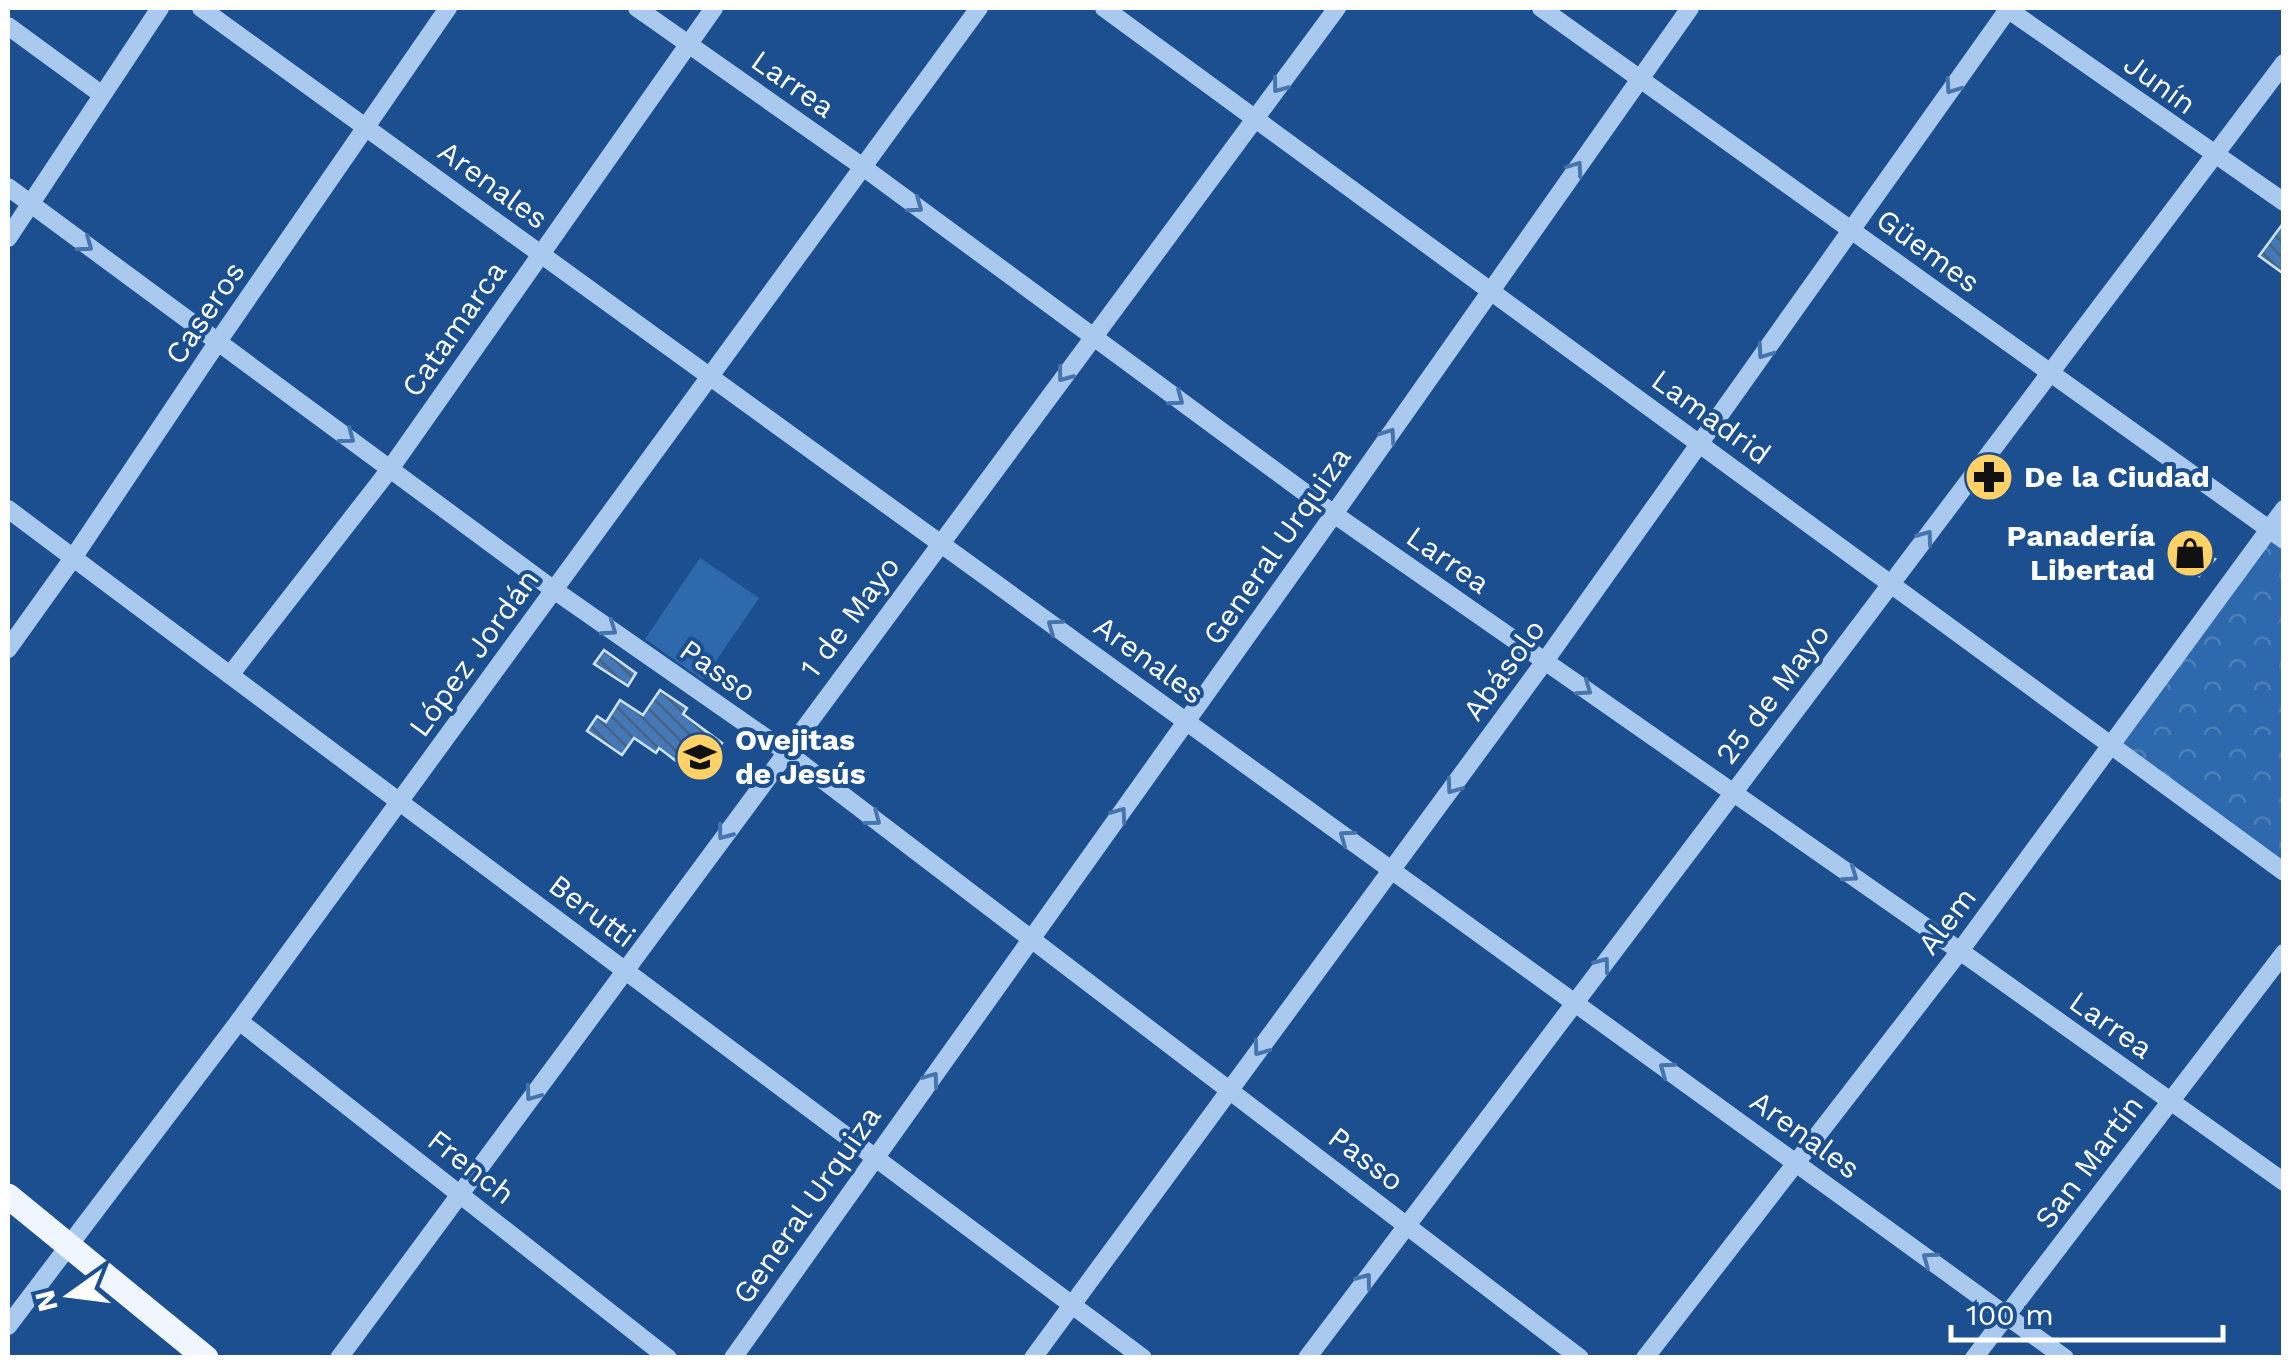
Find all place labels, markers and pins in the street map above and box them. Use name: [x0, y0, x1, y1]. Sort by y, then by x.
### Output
pharmacy icon: De la Ciudad: [1963, 451, 2015, 503]
place label: De la Ciudad: [2024, 459, 2210, 494]
place label: Panadería Libertad: [2007, 518, 2156, 587]
shop icon: Panadería Libertad: [2164, 527, 2216, 579]
place label: Ovejitas de Jesús: [735, 722, 866, 791]
school or university icon: Ovejitas de Jesús: [674, 731, 726, 783]

